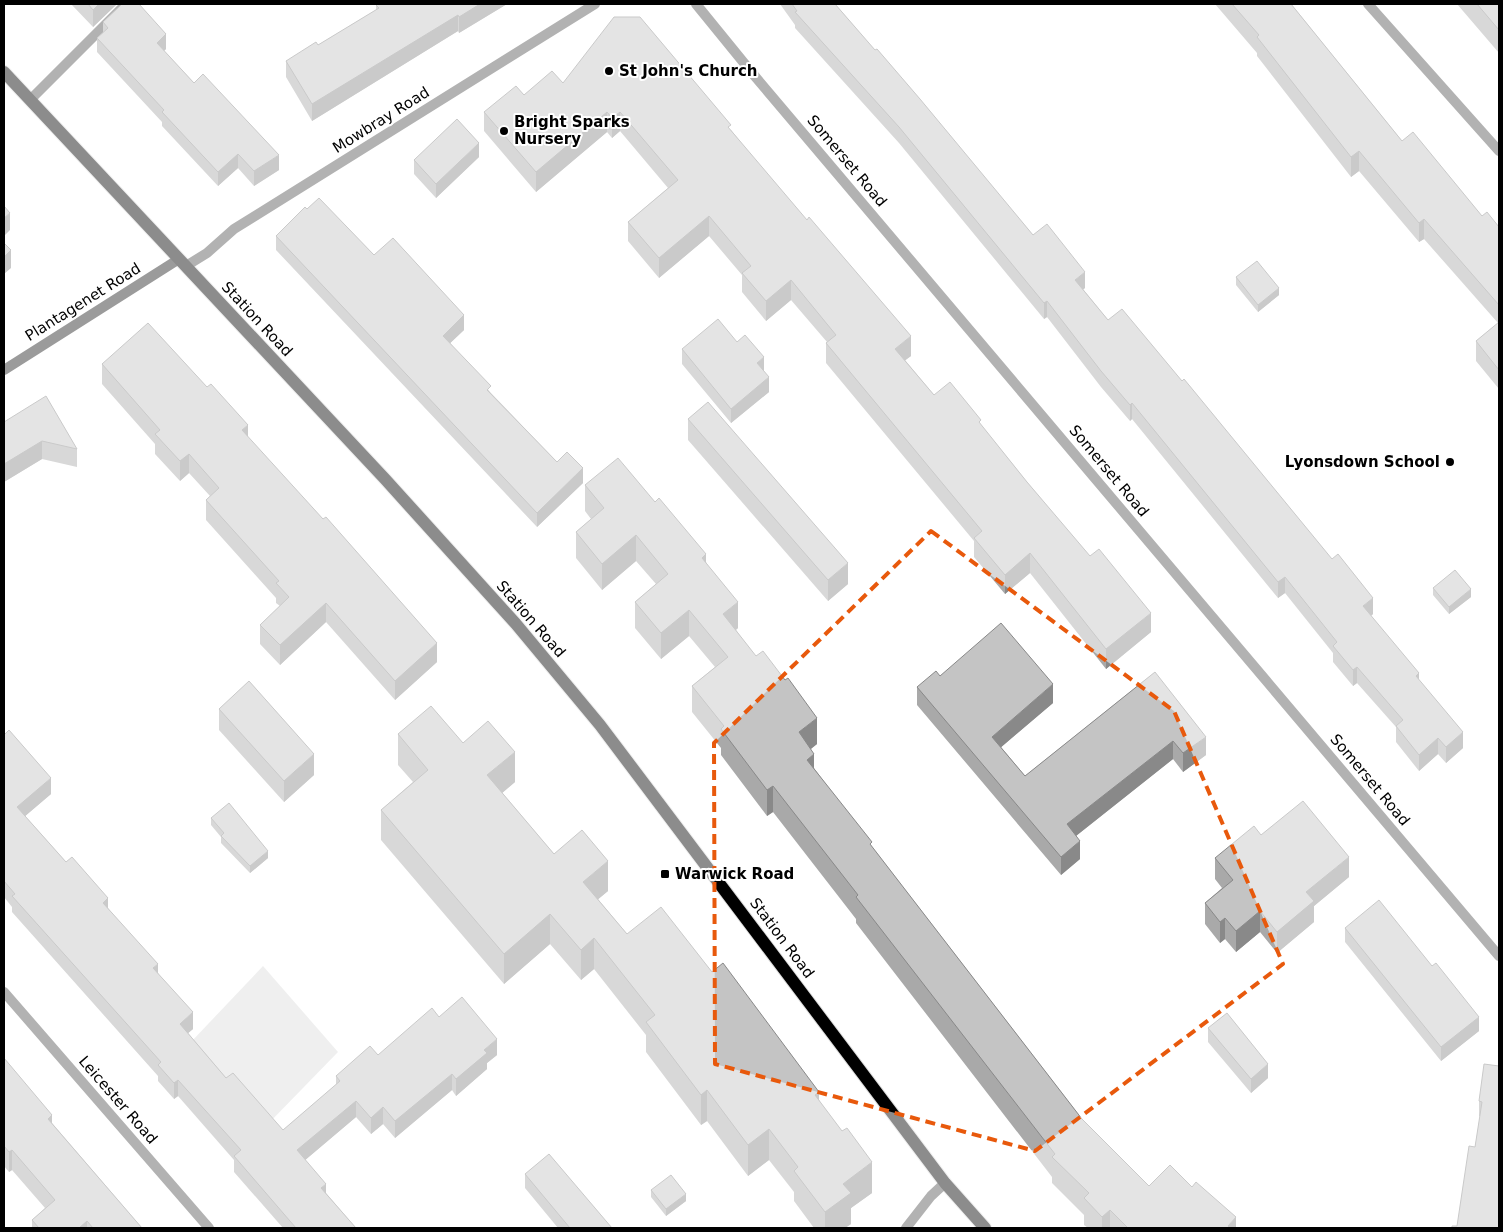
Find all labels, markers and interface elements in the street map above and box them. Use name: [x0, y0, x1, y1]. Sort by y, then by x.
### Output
place label: St John's Church: [619, 62, 758, 80]
marker: St John's Church: [603, 65, 615, 77]
street label: Mowbray Road: [329, 83, 433, 157]
street label: Somerset Road: [803, 112, 891, 210]
place label: Bright Sparks Nursery: [514, 113, 630, 148]
marker: Bright Sparks Nursery: [498, 125, 510, 137]
street label: Plantagenet Road: [22, 259, 144, 345]
street label: Station Road: [218, 278, 296, 360]
street label: Somerset Road: [1065, 422, 1153, 520]
place label: Lyonsdown School: [1285, 453, 1440, 471]
marker: Lyonsdown School: [1444, 456, 1456, 468]
street label: Station Road: [493, 577, 569, 661]
street label: Somerset Road: [1326, 731, 1414, 829]
place label: Warwick Road: [675, 865, 794, 883]
marker: Warwick Road: [659, 868, 671, 880]
street label: Station Road: [746, 894, 818, 982]
street label: Leicester Road: [75, 1052, 161, 1148]

